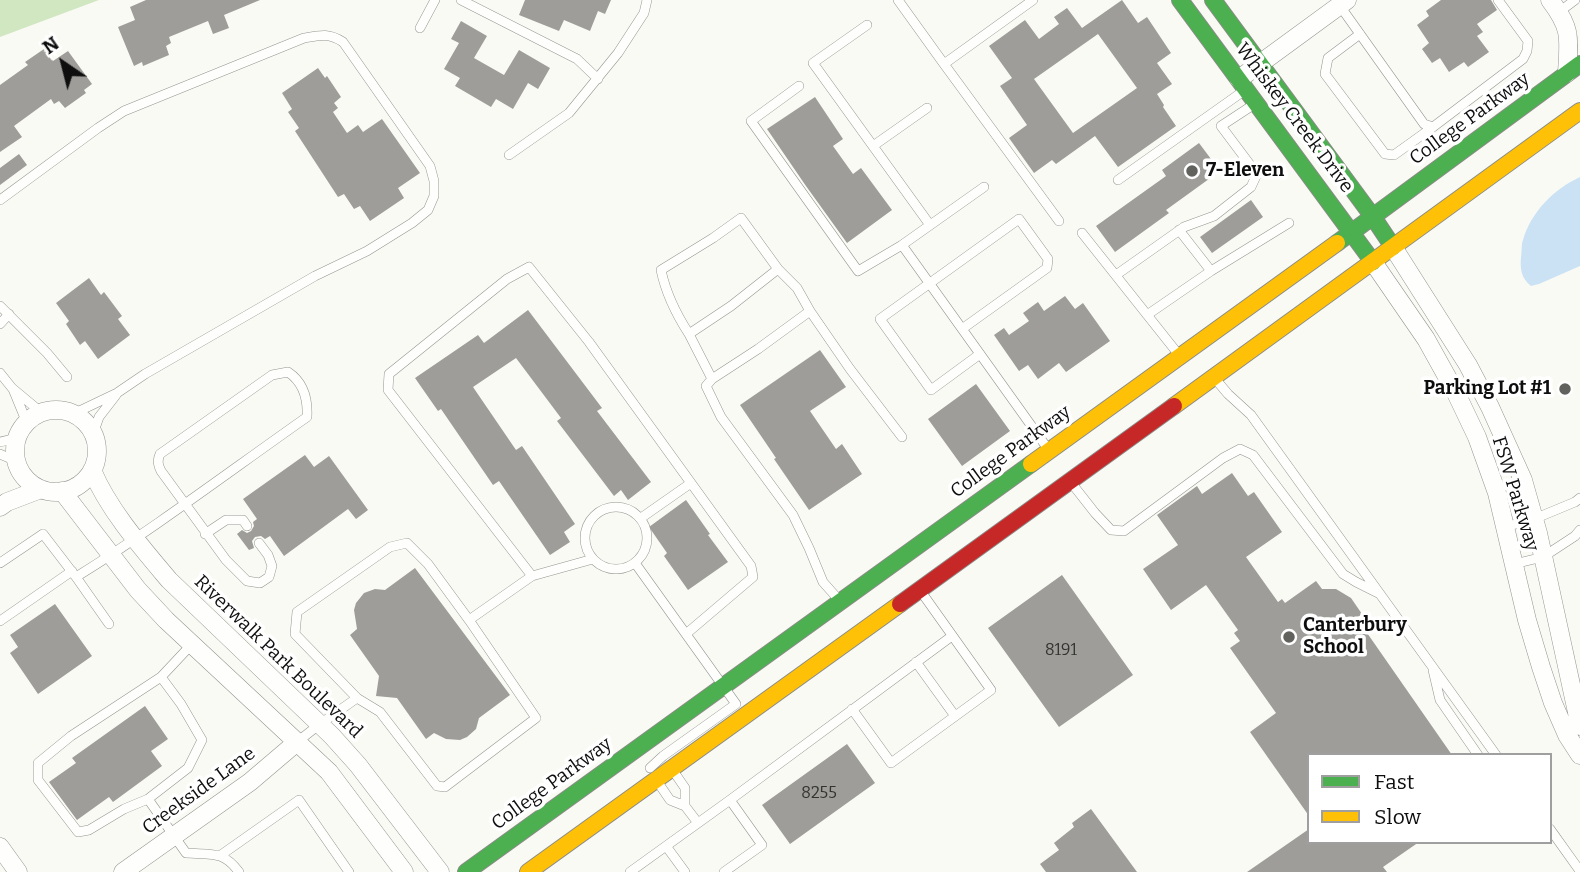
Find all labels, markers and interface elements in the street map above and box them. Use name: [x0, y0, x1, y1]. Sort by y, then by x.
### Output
north arrow: [28, 28, 98, 98]
text: N: [38, 32, 63, 59]
street label: Whiskey Creek Drive: [1230, 39, 1358, 197]
street label: College Parkway: [1405, 68, 1535, 170]
place label: 7-Eleven: [1206, 160, 1284, 182]
marker: 7-Eleven: [1184, 163, 1200, 179]
place label: Parking Lot #1: [1424, 378, 1551, 400]
marker: Parking Lot #1: [1557, 381, 1573, 397]
street label: College Parkway: [946, 401, 1076, 503]
street label: FSW Parkway: [1487, 434, 1543, 554]
street label: Riverwalk Park Boulevard: [189, 571, 367, 743]
place label: Canterbury School: [1303, 615, 1407, 659]
marker: Canterbury School: [1281, 629, 1297, 645]
house number: 8191: [1045, 641, 1077, 661]
street label: College Parkway: [487, 733, 617, 835]
street label: Creekside Lane: [138, 742, 260, 840]
legend: [1307, 753, 1552, 844]
text: Fast: [1374, 769, 1414, 795]
house number: 8255: [801, 784, 837, 804]
text: Slow: [1374, 804, 1421, 830]

